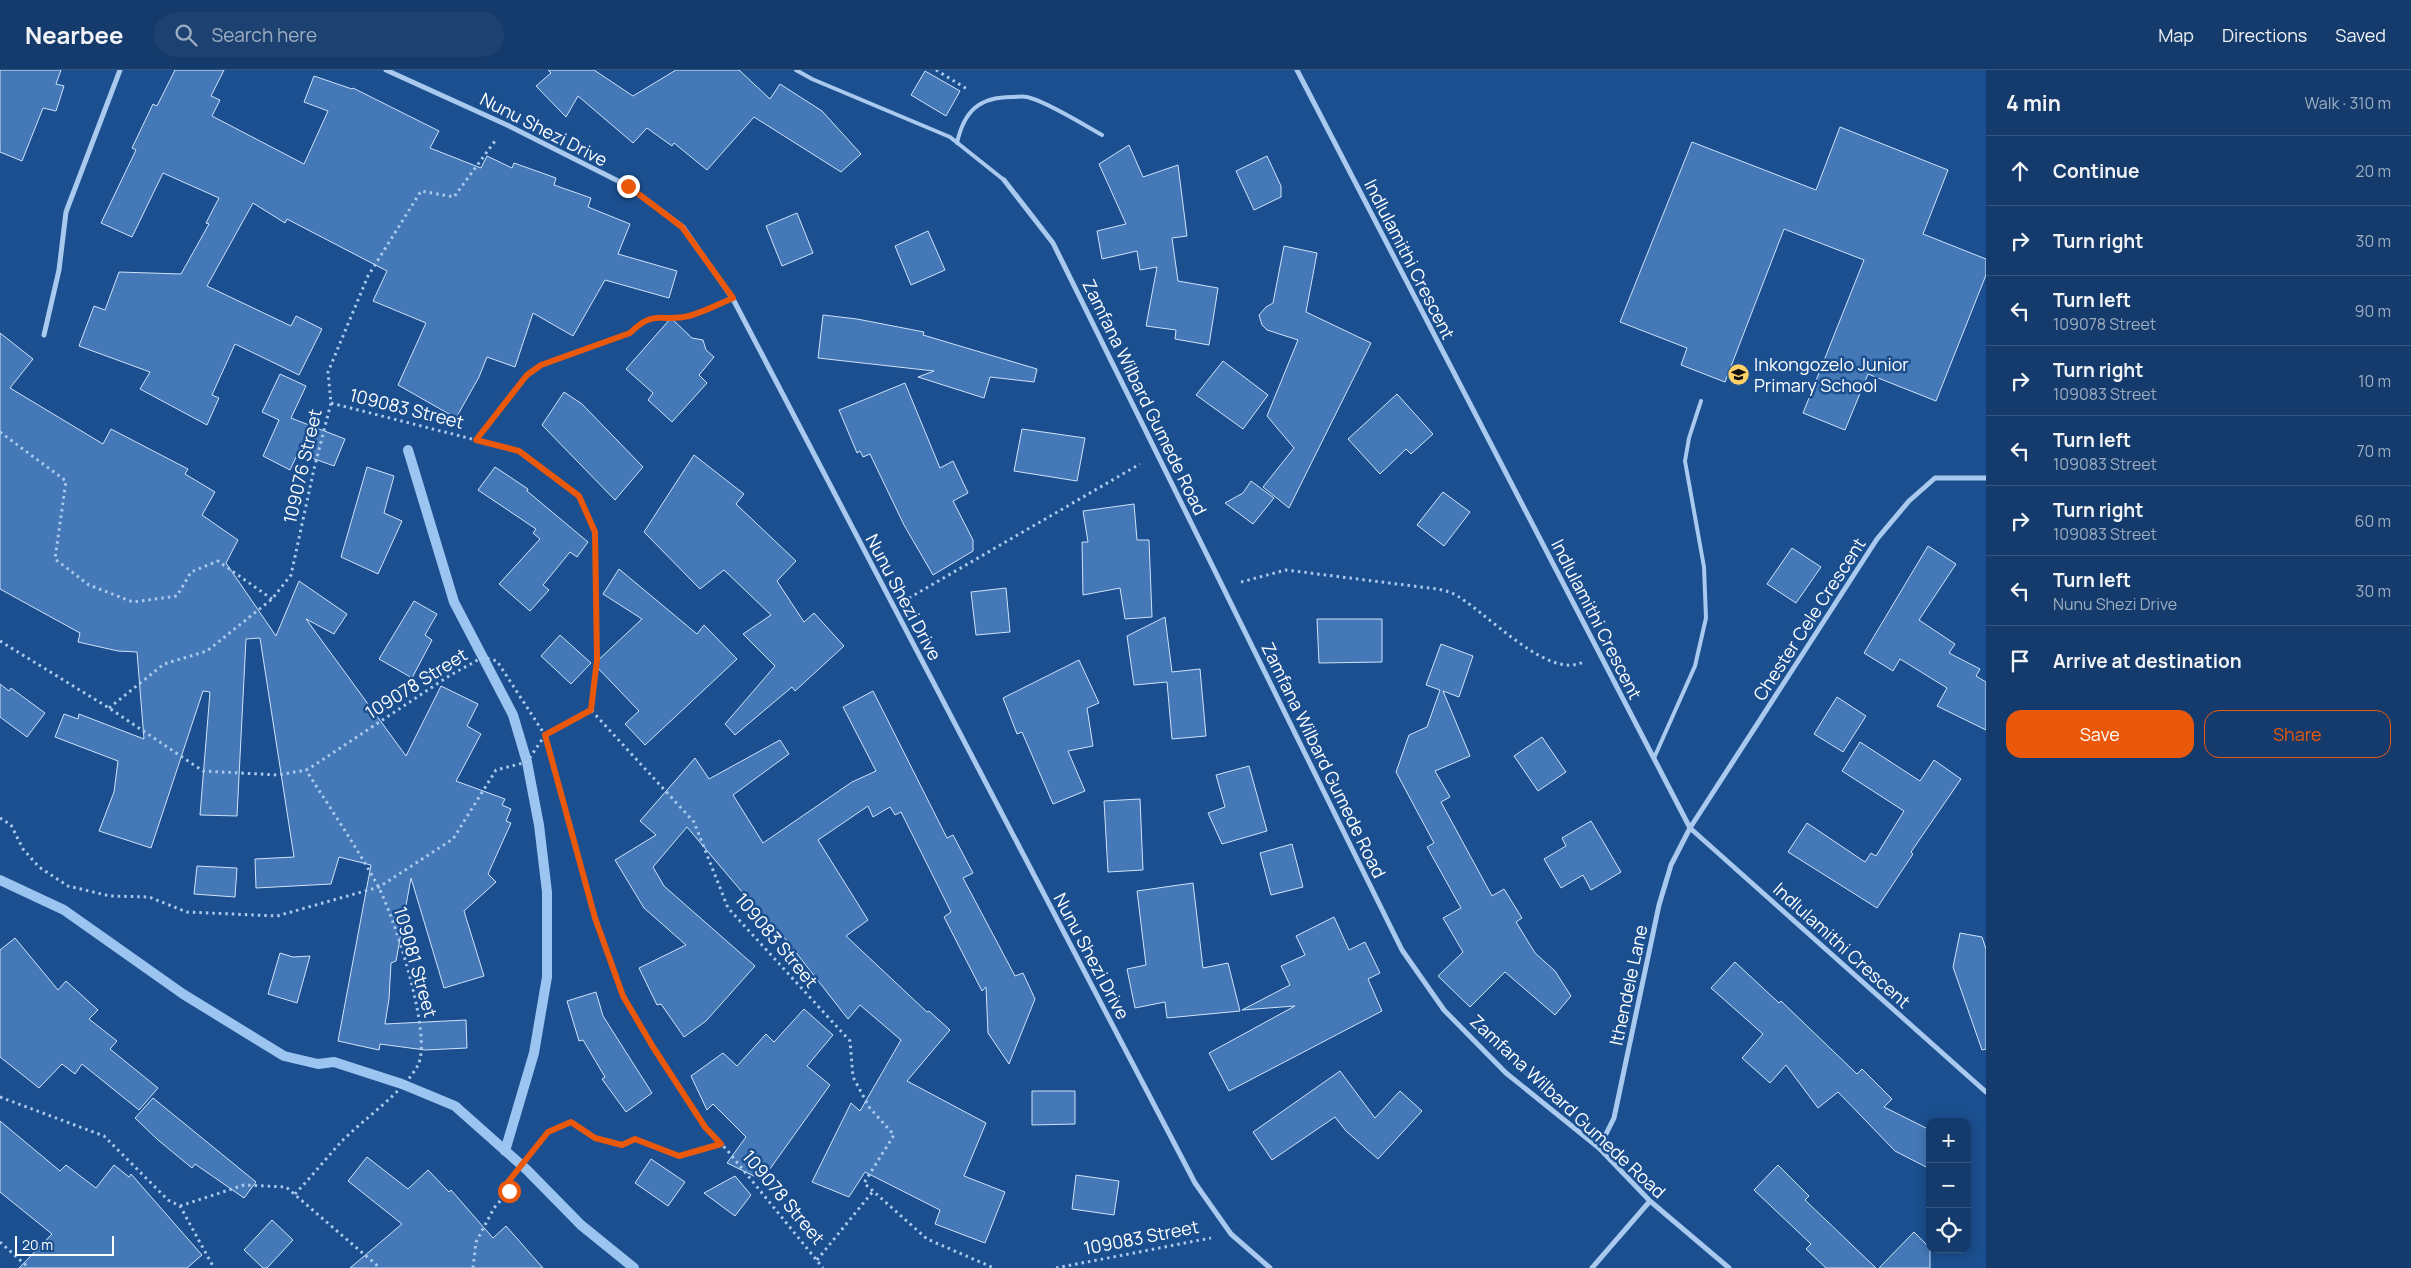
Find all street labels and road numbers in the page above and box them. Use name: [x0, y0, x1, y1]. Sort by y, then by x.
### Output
street label: Nunu Shezi Drive: [476, 87, 612, 171]
street label: Indlulamithi Crescent: [1359, 175, 1461, 343]
street label: Zamfana Wilbard Gumede Road: [1077, 275, 1213, 519]
street label: 109083 Street: [347, 382, 467, 434]
street label: 109076 Street: [277, 406, 327, 526]
street label: Nunu Shezi Drive: [861, 530, 947, 664]
street label: Chester Cele Crescent: [1747, 533, 1871, 705]
street label: Indlulamithi Crescent: [1546, 535, 1648, 703]
street label: Zamfana Wilbard Gumede Road: [1256, 638, 1392, 882]
street label: 109078 Street: [360, 642, 472, 724]
street label: Indlulamithi Crescent: [1768, 877, 1916, 1013]
street label: 109083 Street: [730, 887, 824, 993]
street label: Nunu Shezi Drive: [1049, 889, 1135, 1023]
street label: 109081 Street: [389, 904, 443, 1020]
street label: Ithendele Lane: [1603, 922, 1653, 1048]
street label: Zamfana Wilbard Gumede Road: [1465, 1009, 1671, 1203]
street label: 109078 Street: [737, 1145, 831, 1249]
street label: 109083 Street: [1081, 1214, 1201, 1260]

